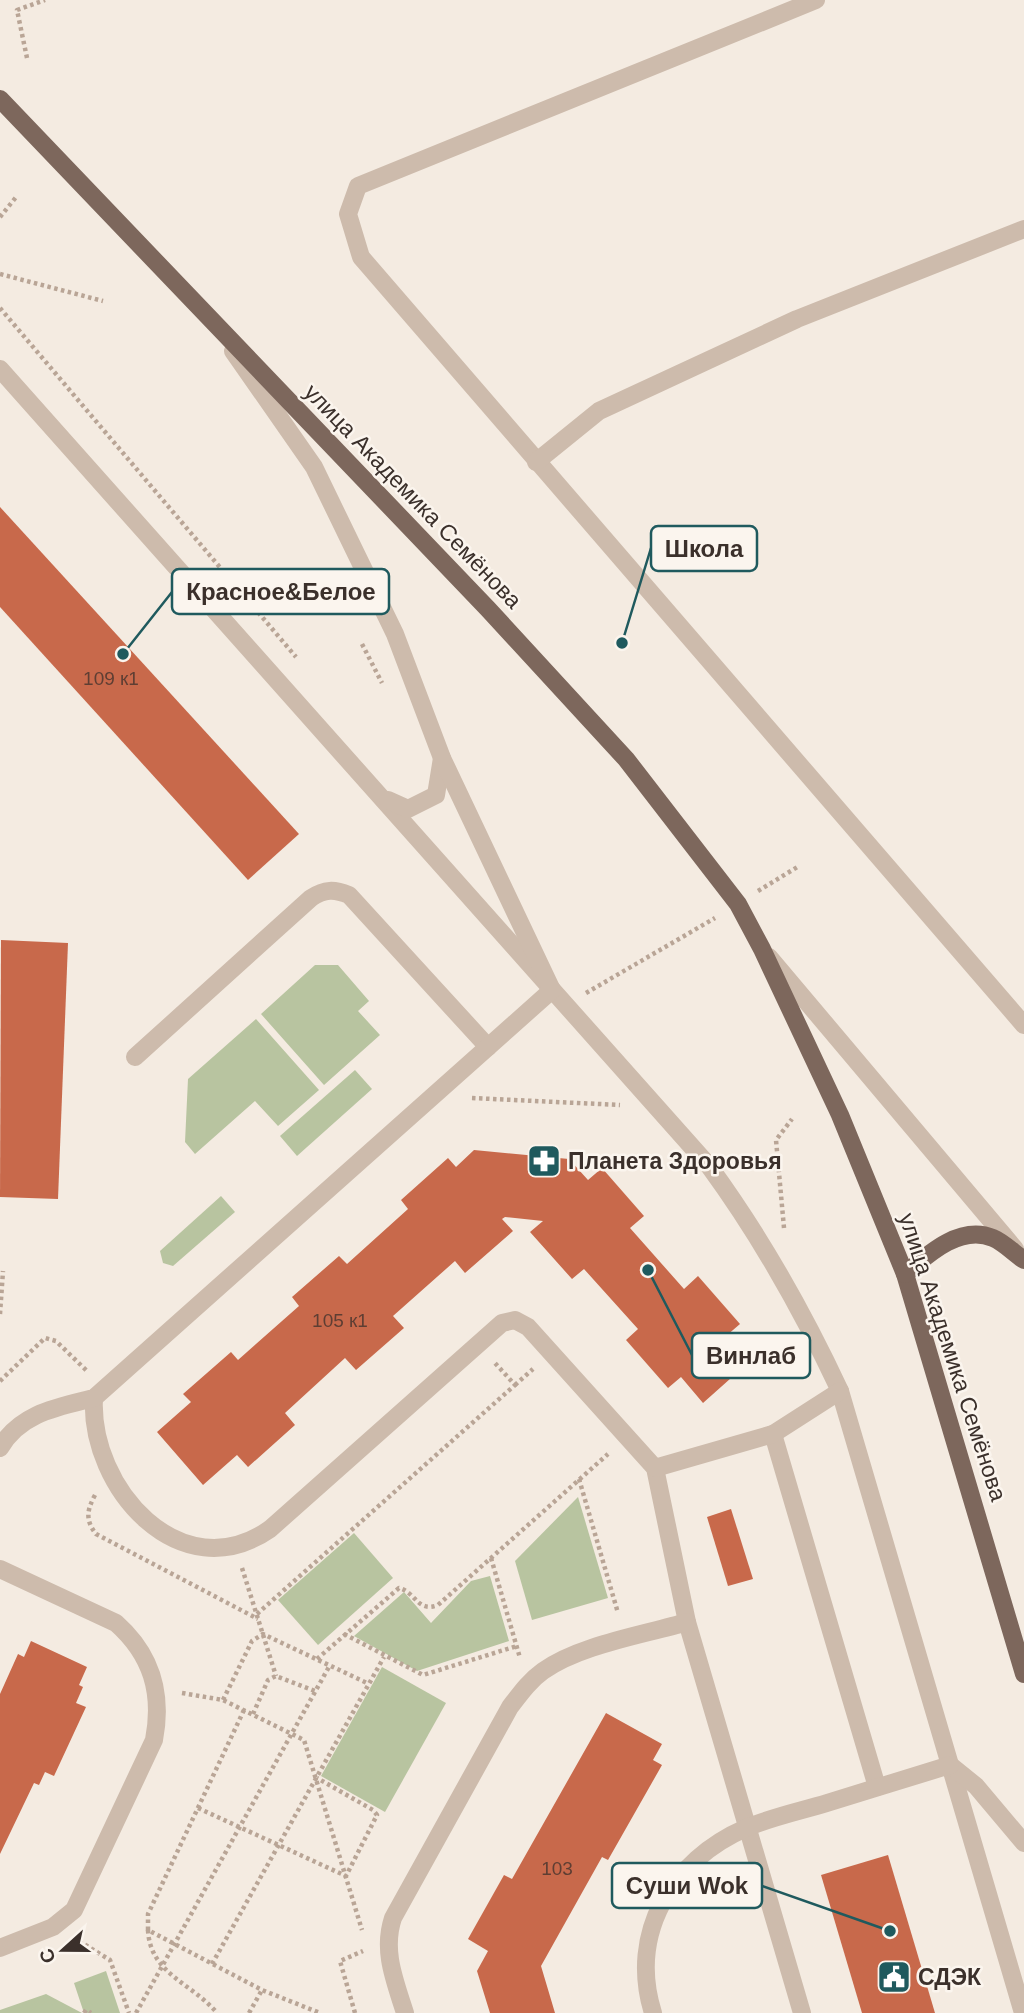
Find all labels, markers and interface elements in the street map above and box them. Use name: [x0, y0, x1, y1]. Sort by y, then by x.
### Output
street label: улица Академика Семёнова: [299, 379, 527, 614]
callout: Школа: [651, 526, 757, 571]
text: Школа: [665, 535, 744, 562]
callout: Красное&Белое: [172, 569, 389, 614]
text: Красное&Белое: [186, 578, 376, 605]
house number: 109 к1: [83, 668, 139, 689]
pharmacy icon: Планета Здоровья: [525, 1142, 563, 1180]
place label: Планета Здоровья: [568, 1148, 782, 1174]
street label: улица Академика Семёнова: [894, 1210, 1012, 1504]
house number: 105 к1: [312, 1310, 368, 1331]
callout: Винлаб: [692, 1333, 810, 1378]
text: Винлаб: [706, 1342, 796, 1369]
house number: 103: [541, 1858, 573, 1879]
callout: Суши Wok: [612, 1863, 762, 1908]
text: Суши Wok: [626, 1872, 749, 1899]
north arrow: [28, 1915, 98, 1985]
text: С: [35, 1945, 60, 1966]
public building icon: СДЭК: [875, 1958, 913, 1996]
place label: СДЭК: [918, 1964, 982, 1990]

